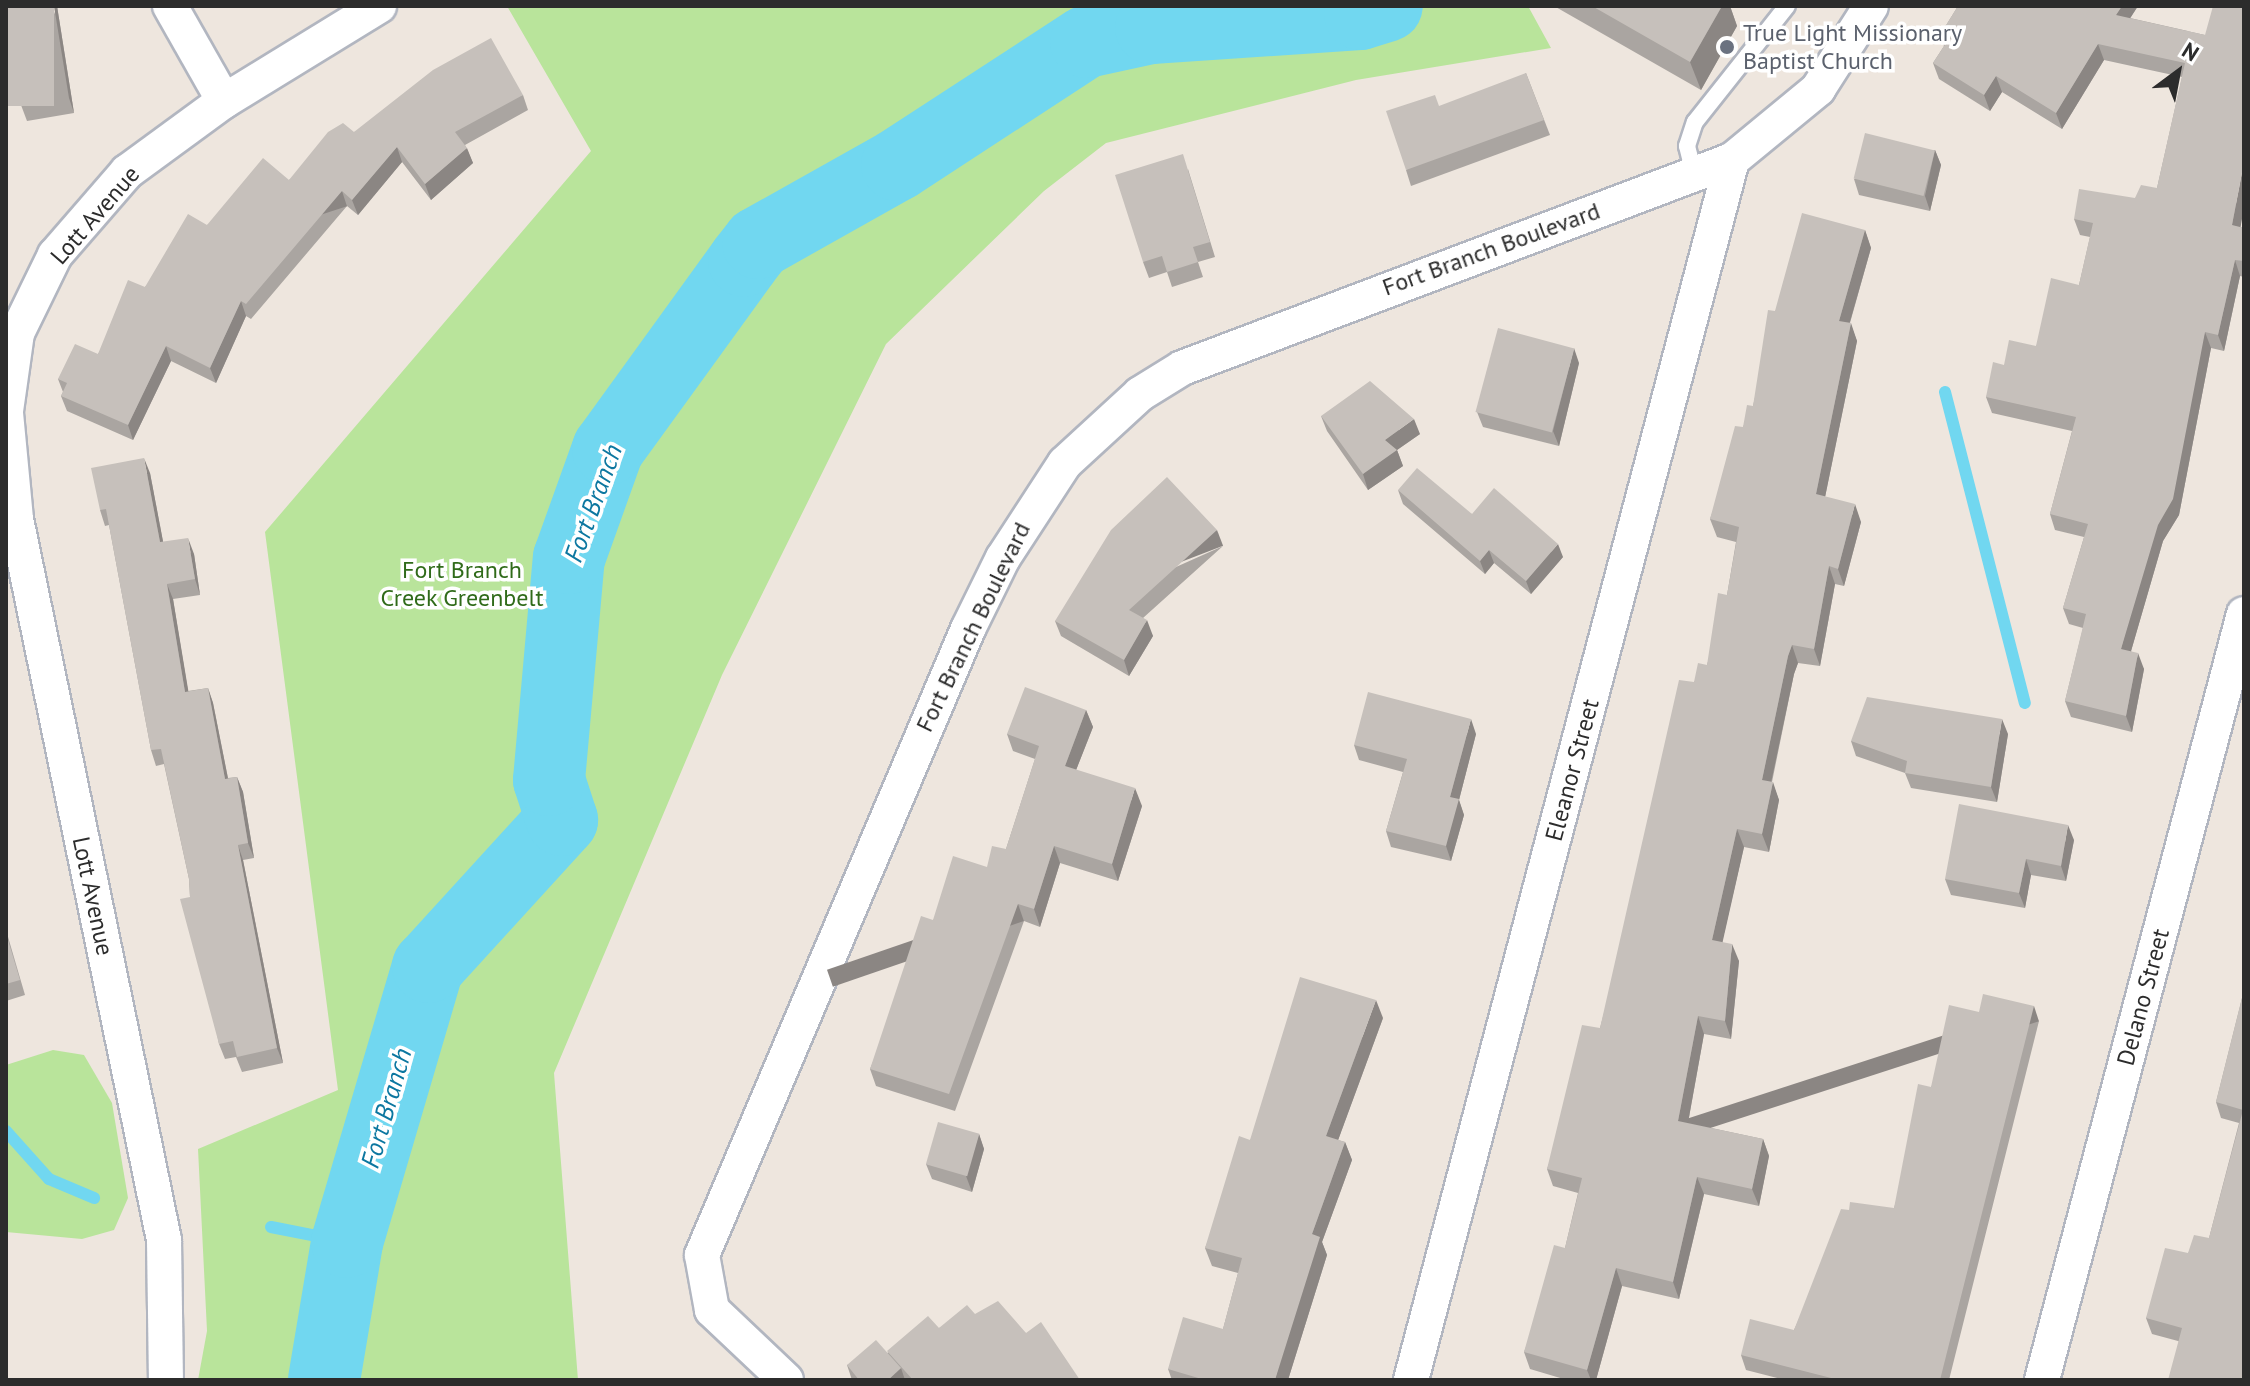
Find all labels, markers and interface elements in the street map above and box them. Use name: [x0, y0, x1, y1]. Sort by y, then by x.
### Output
place label: True Light Missionary Baptist Church: [1743, 19, 1962, 75]
north arrow: [2138, 32, 2218, 112]
text: N: [2177, 36, 2204, 67]
marker: True Light Missionary Baptist Church: [1718, 38, 1736, 56]
street label: Lott Avenue: [44, 160, 146, 270]
street label: Fort Branch Boulevard: [1378, 196, 1604, 302]
water label: Fort Branch: [557, 440, 629, 566]
street label: Fort Branch Boulevard: [910, 518, 1036, 736]
park label: Fort Branch Creek Greenbelt: [380, 556, 544, 612]
street label: Eleanor Street: [1539, 696, 1605, 844]
street label: Lott Avenue: [66, 834, 120, 958]
street label: Delano Street: [2111, 925, 2175, 1069]
water label: Fort Branch: [354, 1044, 418, 1172]

